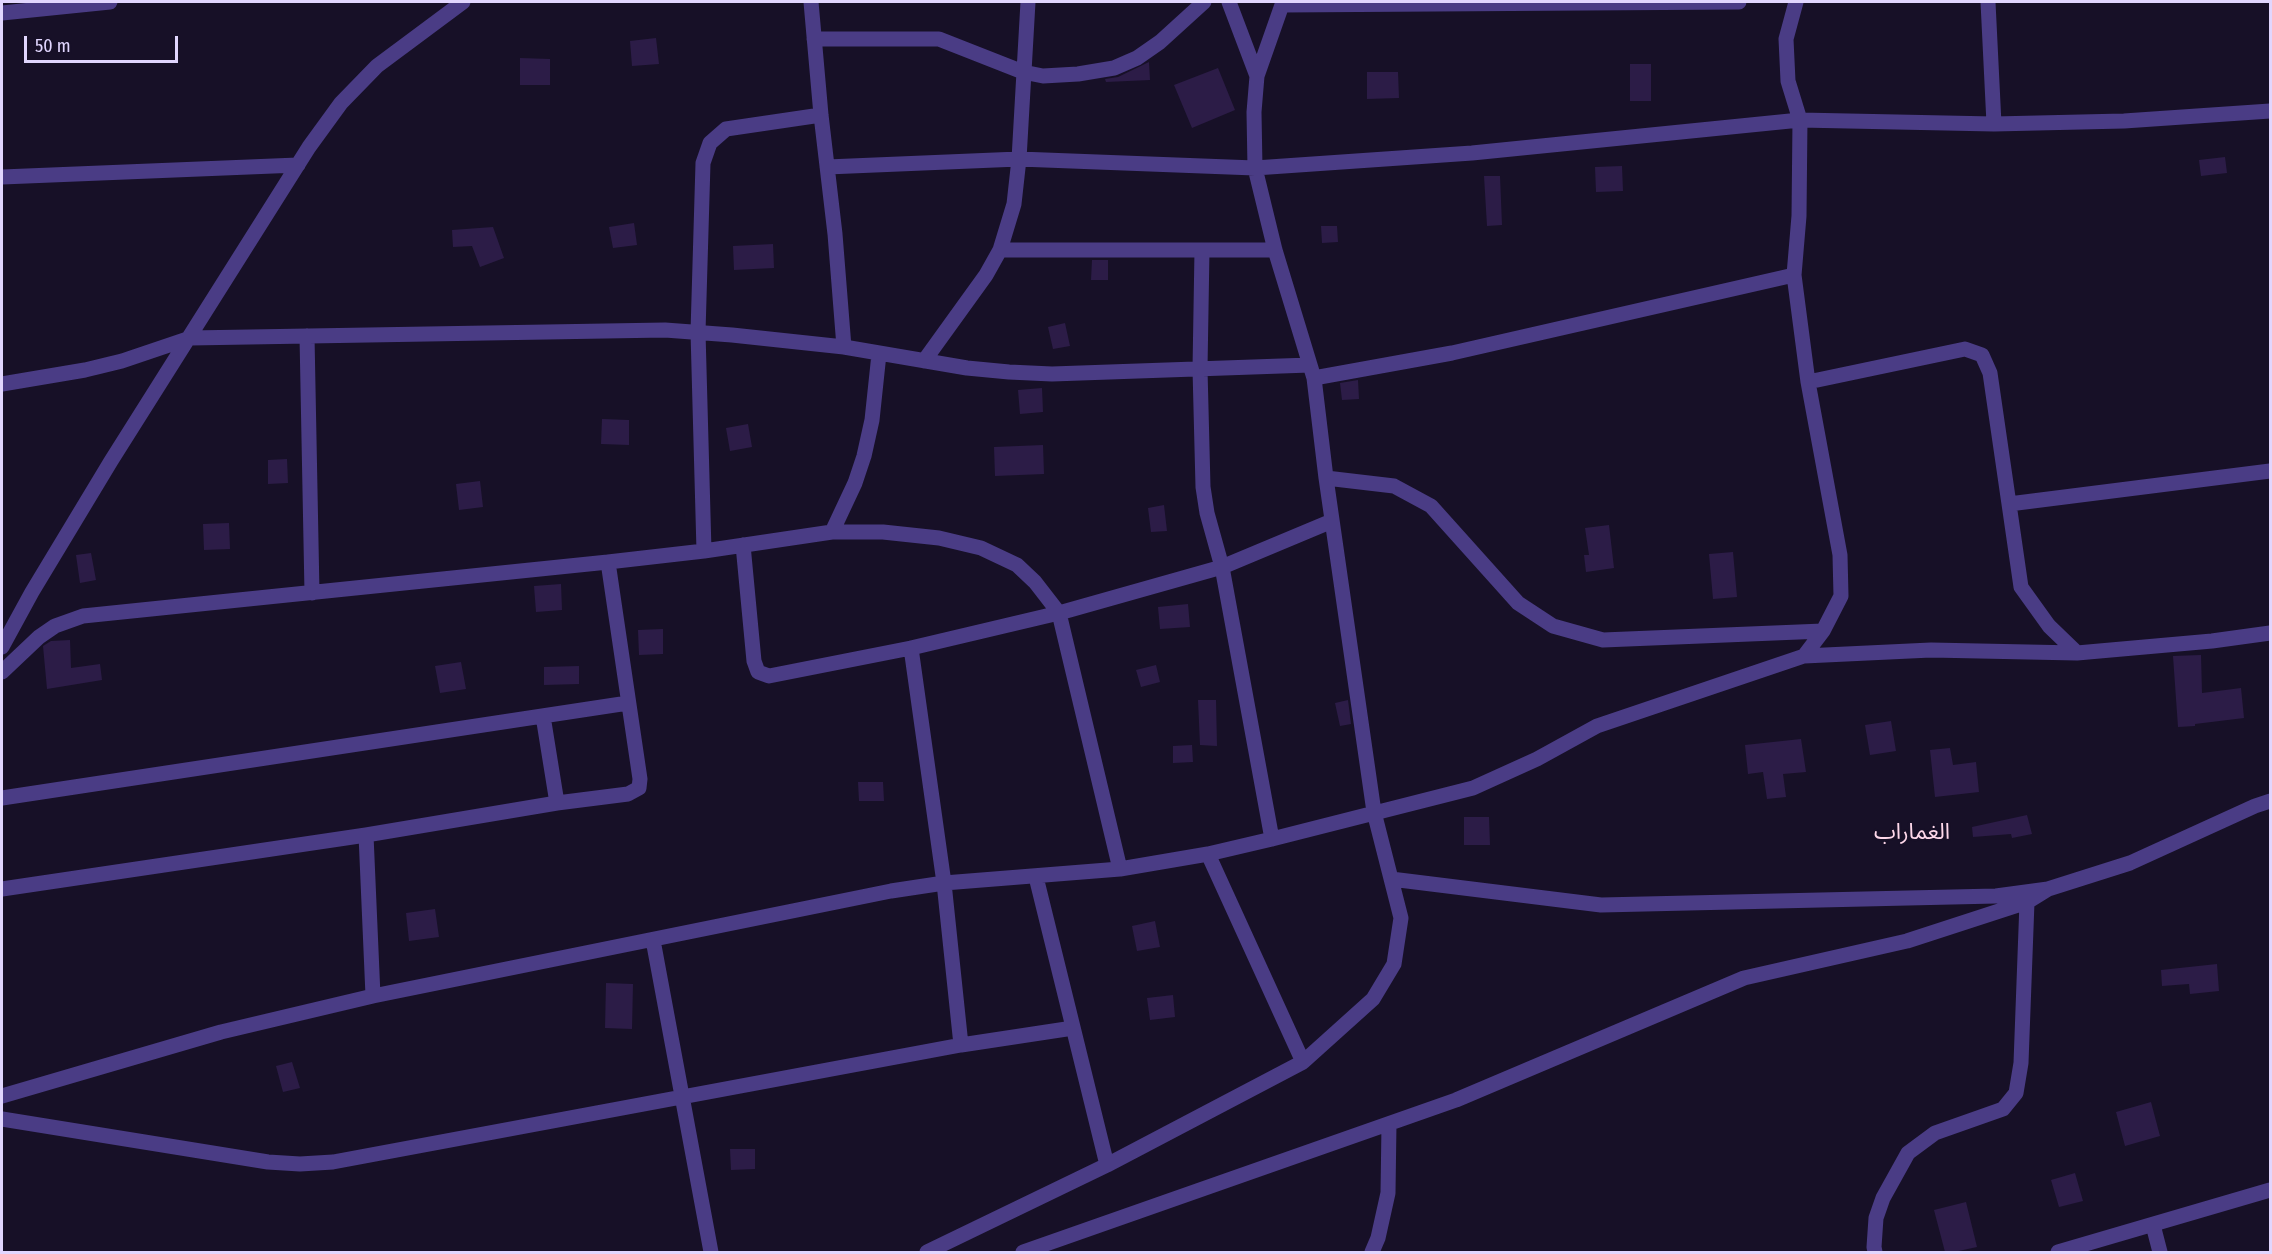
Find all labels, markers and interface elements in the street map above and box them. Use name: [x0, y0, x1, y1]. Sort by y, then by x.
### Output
scale bar: [27, 24, 182, 62]
text: 50 m: [35, 35, 71, 57]
district label: الغماراب: [1874, 820, 1950, 846]

